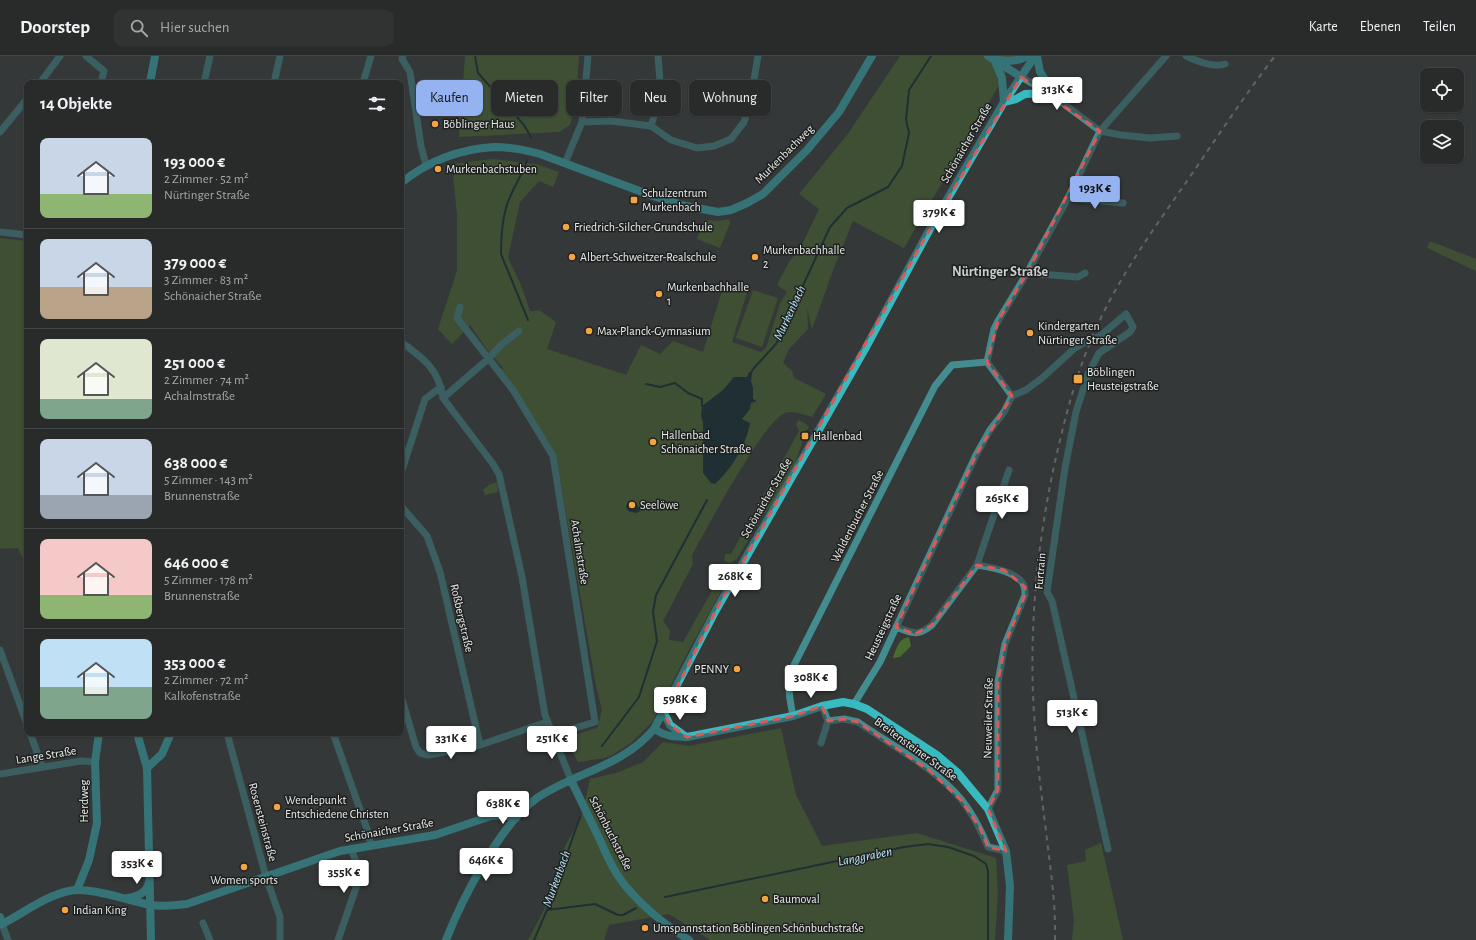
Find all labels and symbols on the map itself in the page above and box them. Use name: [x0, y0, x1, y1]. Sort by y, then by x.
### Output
pin: 313K €: [1024, 77, 1090, 111]
street label: Schönaicher Straße: [938, 101, 994, 185]
place label: Böblinger Haus: [443, 118, 515, 130]
marker: Böblinger Haus: [430, 119, 440, 129]
street label: Murkenbachweg: [752, 122, 816, 186]
place label: Murkenbachstuben: [446, 163, 537, 175]
marker: Murkenbachstuben: [433, 164, 443, 174]
pin: 193K €: [1062, 176, 1128, 210]
place label: Schulzentrum Murkenbach: [642, 187, 707, 213]
marker: Schulzentrum Murkenbach: [629, 195, 639, 205]
pin: 379K €: [906, 200, 972, 234]
place label: Friedrich-Silcher-Grundschule: [574, 221, 713, 233]
marker: Friedrich-Silcher-Grundschule: [561, 222, 571, 232]
place label: Murkenbachhalle 2: [763, 244, 845, 270]
place label: Albert-Schweitzer-Realschule: [580, 251, 716, 263]
marker: Albert-Schweitzer-Realschule: [567, 252, 577, 262]
marker: Murkenbachhalle 2: [750, 252, 760, 262]
district label: Nürtinger Straße: [952, 265, 1048, 279]
place label: Murkenbachhalle 1: [667, 281, 749, 307]
water label: Murkenbach: [772, 284, 808, 342]
marker: Murkenbachhalle 1: [654, 289, 664, 299]
place label: Kindergarten Nürtinger Straße: [1038, 320, 1117, 346]
place label: Max-Planck-Gymnasium: [597, 325, 711, 338]
marker: Max-Planck-Gymnasium: [584, 326, 594, 336]
marker: Kindergarten Nürtinger Straße: [1025, 328, 1035, 338]
place label: Böblingen Heusteigstraße: [1087, 366, 1159, 392]
marker: Böblingen Heusteigstraße: [1072, 373, 1084, 385]
place label: Hallenbad Schönaicher Straße: [661, 429, 751, 455]
place label: Hallenbad: [813, 430, 862, 442]
marker: Hallenbad: [800, 431, 810, 441]
marker: Hallenbad Schönaicher Straße: [648, 437, 658, 447]
street label: Schönaicher Straße: [738, 456, 794, 540]
street label: Waldenbucher Straße: [828, 468, 886, 564]
pin: 265K €: [969, 486, 1035, 520]
place label: Seelöwe: [640, 499, 679, 511]
marker: Seelöwe: [627, 500, 637, 510]
street label: Achalmstraße: [569, 519, 591, 585]
street label: Furtrain: [1032, 552, 1048, 590]
pin: 268K €: [702, 564, 768, 598]
street label: Roßbergstraße: [448, 583, 476, 653]
street label: Heusteigstraße: [862, 592, 904, 662]
place label: PENNY: [694, 663, 730, 675]
marker: PENNY: [732, 664, 742, 674]
pin: 308K €: [778, 665, 844, 699]
street label: Neuweiler Straße: [981, 677, 995, 759]
pin: 598K €: [647, 687, 713, 721]
pin: 513K €: [1039, 700, 1105, 734]
street label: Breitensteiner Straße: [872, 715, 960, 783]
pin: 331K €: [418, 726, 484, 760]
pin: 251K €: [519, 726, 585, 760]
street label: Lange Straße: [15, 744, 77, 766]
street label: Herdweg: [78, 779, 90, 822]
street label: Rosensteinstraße: [247, 781, 279, 863]
pin: 638K €: [470, 791, 536, 825]
place label: Wendepunkt Entschiedene Christen: [285, 794, 389, 820]
street label: Schönbuchstraße: [587, 794, 635, 872]
marker: Wendepunkt Entschiedene Christen: [272, 802, 282, 812]
street label: Schönaicher Straße: [344, 816, 434, 844]
water label: Langgraben: [837, 845, 893, 869]
pin: 646K €: [453, 848, 519, 882]
water label: Murkenbach: [541, 849, 573, 909]
pin: 353K €: [104, 851, 170, 885]
pin: 355K €: [311, 860, 377, 894]
marker: Women sports: [239, 862, 249, 872]
place label: Women sports: [210, 874, 278, 886]
place label: Baumoval: [773, 893, 820, 905]
marker: Baumoval: [760, 894, 770, 904]
place label: Indian King: [73, 904, 127, 916]
marker: Indian King: [60, 905, 70, 915]
place label: Umspannstation Böblingen Schönbuchstraße: [653, 922, 864, 934]
marker: Umspannstation Böblingen Schönbuchstraße: [640, 923, 650, 933]

